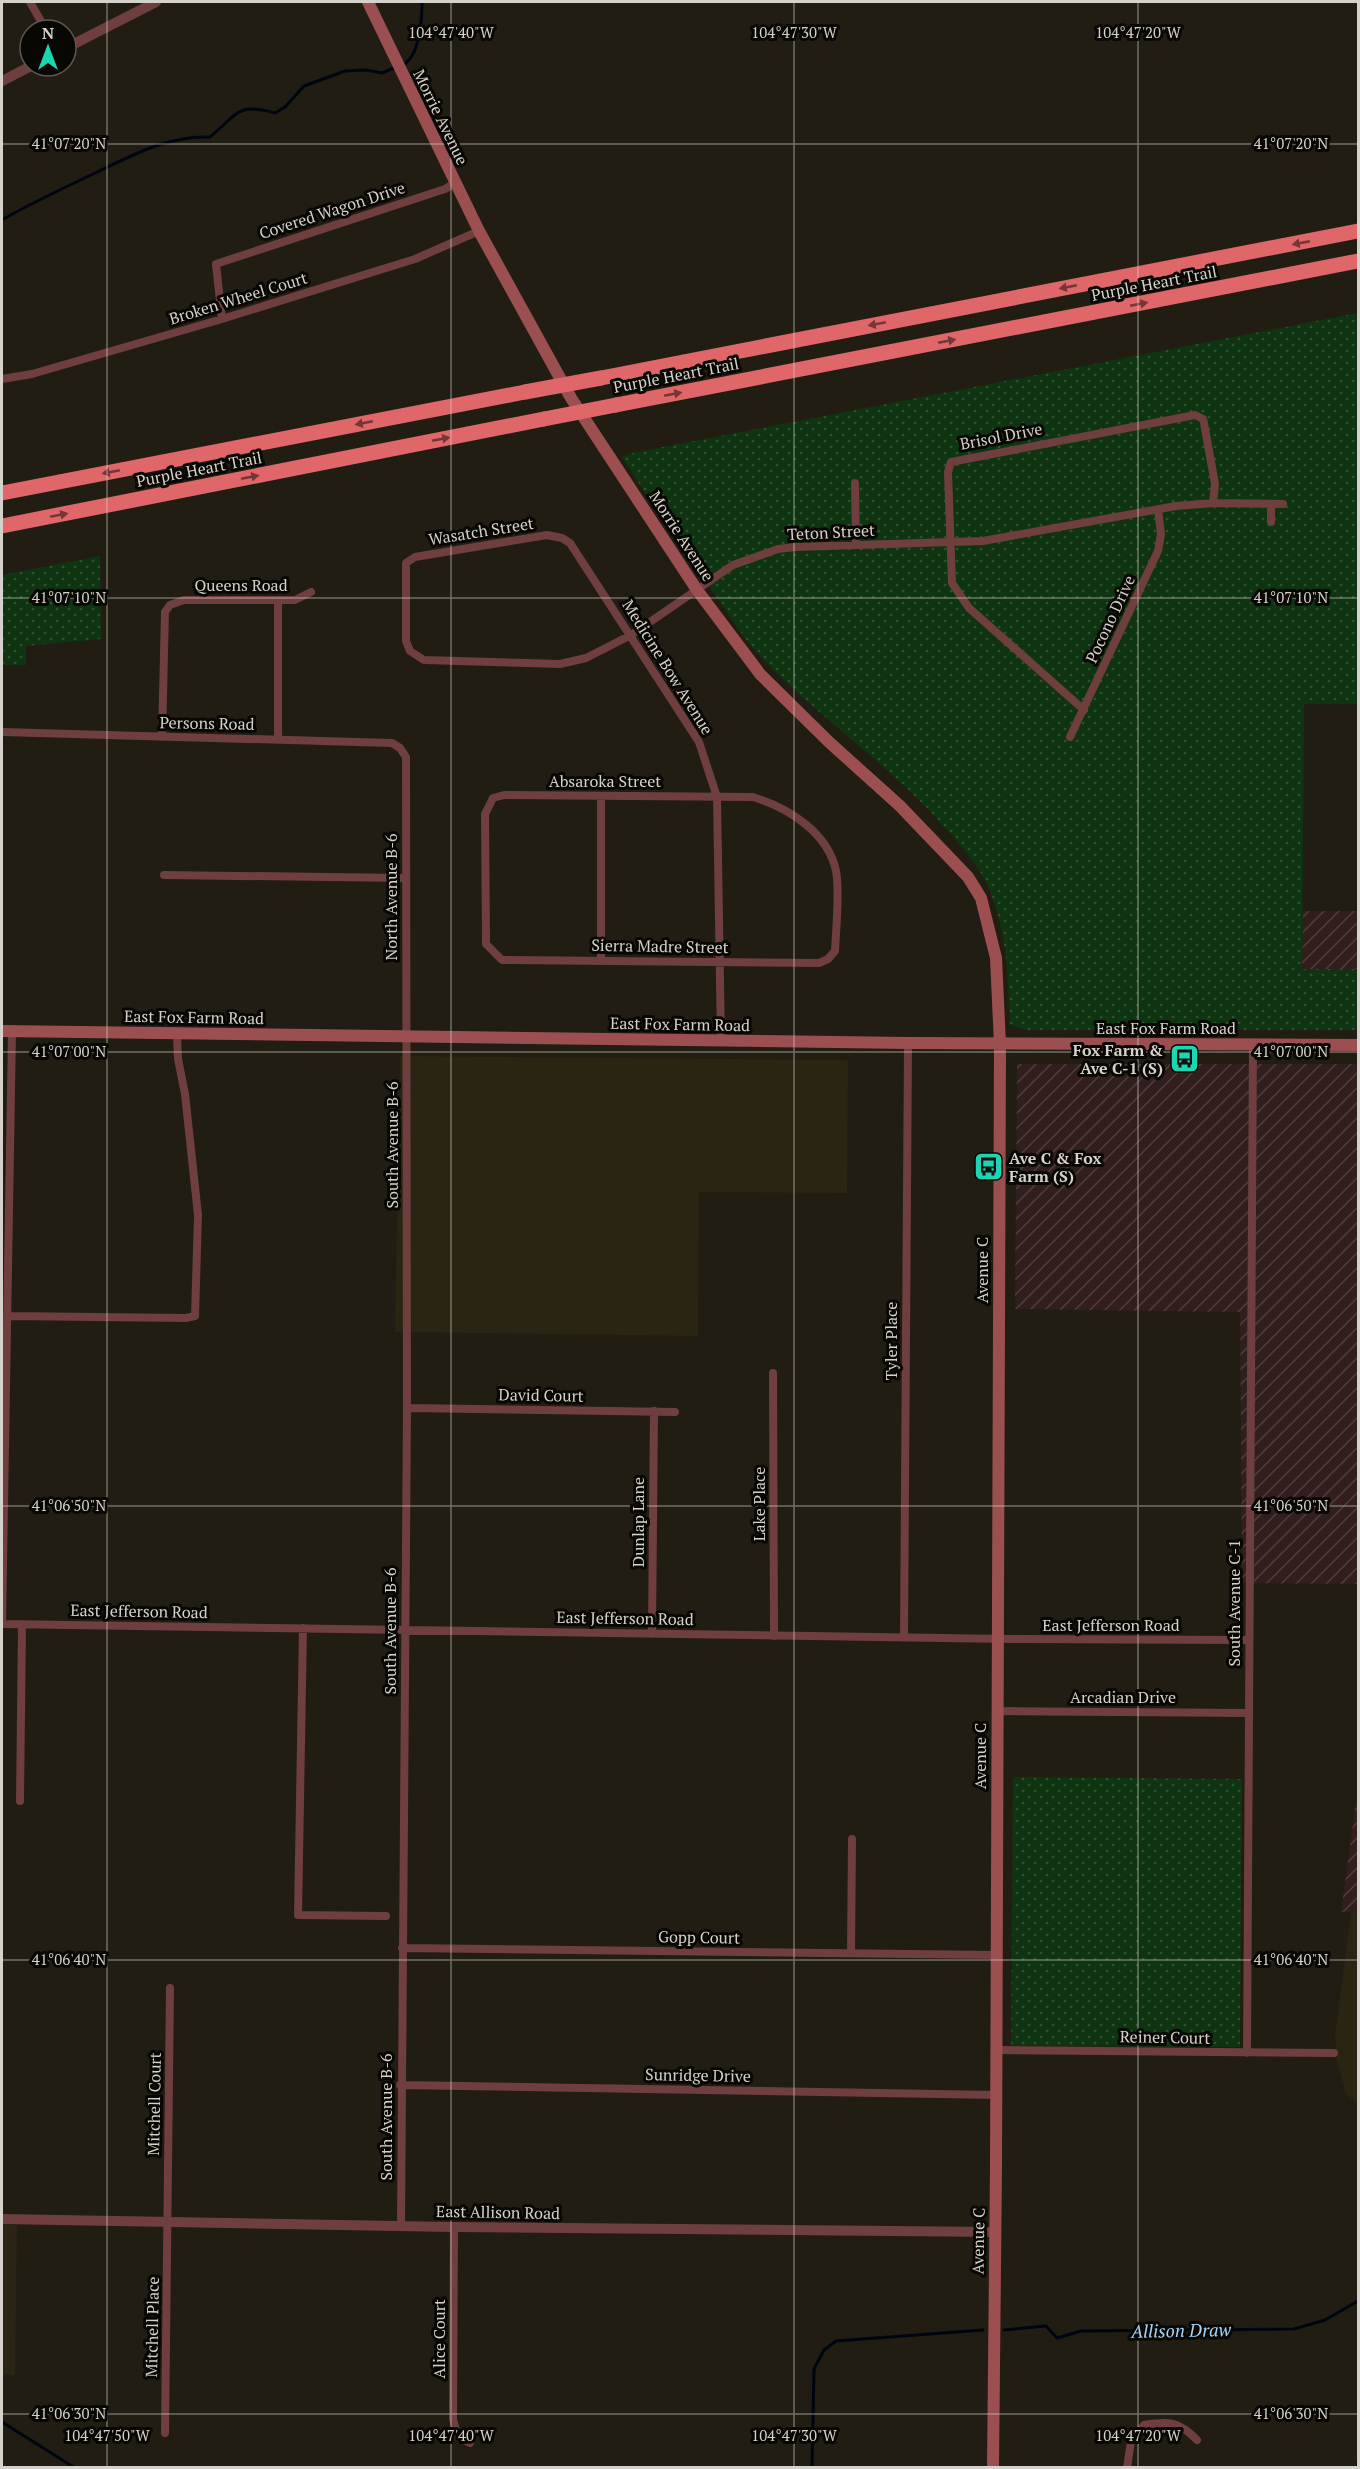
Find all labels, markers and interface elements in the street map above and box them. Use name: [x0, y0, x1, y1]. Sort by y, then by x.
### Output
north arrow: [18, 18, 78, 78]
text: N: [42, 22, 54, 44]
text: 104°47'40"W: [408, 22, 495, 42]
text: 104°47'30"W: [751, 22, 838, 42]
text: 104°47'20"W: [1095, 22, 1182, 42]
street label: Morrie Avenue: [408, 66, 474, 168]
text: 41°07'20"N: [32, 133, 106, 153]
text: 41°07'20"N: [1254, 133, 1328, 153]
street label: Covered Wagon Drive: [256, 176, 408, 244]
one-way arrow: [1291, 239, 1310, 248]
street label: Purple Heart Trail: [1089, 260, 1219, 306]
street label: Broken Wheel Court: [166, 266, 310, 329]
one-way arrow: [1059, 283, 1078, 292]
one-way arrow: [1129, 299, 1148, 308]
one-way arrow: [867, 320, 886, 329]
one-way arrow: [938, 336, 957, 345]
street label: Purple Heart Trail: [611, 352, 741, 398]
one-way arrow: [664, 389, 683, 398]
street label: Brisol Drive: [958, 417, 1044, 455]
one-way arrow: [355, 419, 374, 428]
one-way arrow: [432, 434, 451, 443]
street label: Purple Heart Trail: [134, 446, 264, 492]
one-way arrow: [101, 468, 120, 477]
one-way arrow: [241, 472, 260, 481]
street label: Morrie Avenue: [644, 486, 720, 586]
one-way arrow: [50, 510, 69, 519]
street label: Wasatch Street: [427, 512, 535, 550]
street label: Teton Street: [787, 519, 875, 545]
street label: Pocono Drive: [1080, 572, 1140, 666]
street label: Queens Road: [194, 574, 288, 596]
text: 41°07'10"N: [32, 587, 106, 607]
text: 41°07'10"N: [1254, 587, 1328, 607]
street label: Medicine Bow Avenue: [617, 595, 719, 739]
street label: Persons Road: [159, 711, 255, 735]
street label: Absaroka Street: [549, 770, 661, 792]
street label: North Avenue B-6: [380, 833, 402, 961]
street label: Sierra Madre Street: [591, 934, 729, 958]
street label: East Fox Farm Road: [124, 1005, 264, 1029]
street label: East Fox Farm Road: [610, 1012, 750, 1036]
street label: East Fox Farm Road: [1096, 1017, 1236, 1039]
place label: Fox Farm & Ave C-1 (S): [1073, 1039, 1163, 1079]
text: 41°07'00"N: [32, 1041, 106, 1061]
text: 41°07'00"N: [1254, 1041, 1328, 1061]
bus stop icon: Fox Farm & Ave C-1 (S): [1168, 1043, 1200, 1075]
street label: South Avenue B-6: [381, 1081, 403, 1208]
place label: Ave C & Fox Farm (S): [1009, 1147, 1102, 1187]
bus stop icon: Ave C & Fox Farm (S): [972, 1151, 1004, 1183]
street label: Avenue C: [971, 1237, 993, 1303]
street label: Tyler Place: [880, 1302, 902, 1380]
street label: David Court: [498, 1383, 584, 1407]
street label: Lake Place: [748, 1467, 770, 1541]
street label: Dunlap Lane: [627, 1477, 649, 1567]
text: 41°06'50"N: [32, 1495, 106, 1515]
text: 41°06'50"N: [1254, 1495, 1328, 1515]
street label: South Avenue C-1: [1223, 1539, 1245, 1667]
street label: South Avenue B-6: [379, 1567, 401, 1694]
street label: East Jefferson Road: [70, 1599, 208, 1623]
street label: East Jefferson Road: [556, 1606, 694, 1630]
street label: East Jefferson Road: [1042, 1614, 1180, 1636]
street label: Arcadian Drive: [1070, 1686, 1176, 1708]
street label: Avenue C: [969, 1723, 991, 1789]
street label: Gopp Court: [658, 1925, 740, 1949]
text: 41°06'40"N: [32, 1949, 106, 1969]
text: 41°06'40"N: [1254, 1949, 1328, 1969]
street label: Reiner Court: [1120, 2025, 1210, 2049]
street label: Mitchell Court: [142, 2052, 166, 2156]
street label: South Avenue B-6: [375, 2053, 397, 2180]
street label: Sunridge Drive: [645, 2063, 751, 2087]
street label: East Allison Road: [436, 2200, 560, 2224]
street label: Avenue C: [966, 2208, 990, 2274]
street label: Mitchell Place: [140, 2276, 164, 2378]
street label: Alice Court: [428, 2299, 450, 2379]
water label: Allison Draw: [1130, 2317, 1232, 2343]
text: 41°06'30"N: [32, 2403, 106, 2423]
text: 41°06'30"N: [1254, 2403, 1328, 2423]
text: 104°47'50"W: [64, 2425, 151, 2445]
text: 104°47'40"W: [408, 2425, 495, 2445]
text: 104°47'30"W: [751, 2425, 838, 2445]
text: 104°47'20"W: [1095, 2425, 1182, 2445]

